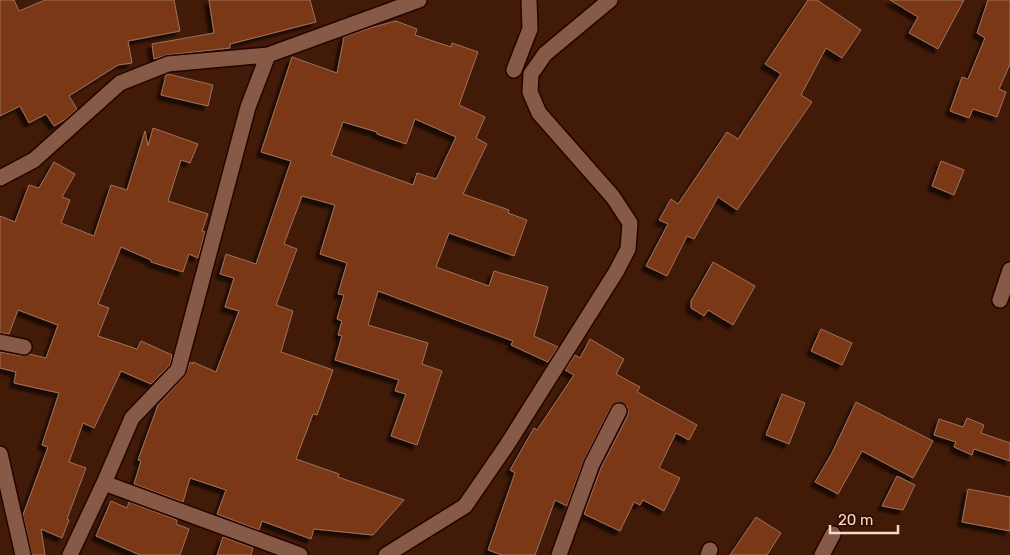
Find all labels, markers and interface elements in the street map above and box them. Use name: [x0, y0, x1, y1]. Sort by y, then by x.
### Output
scale bar: [830, 502, 898, 534]
text: 20 m: [838, 511, 873, 529]

